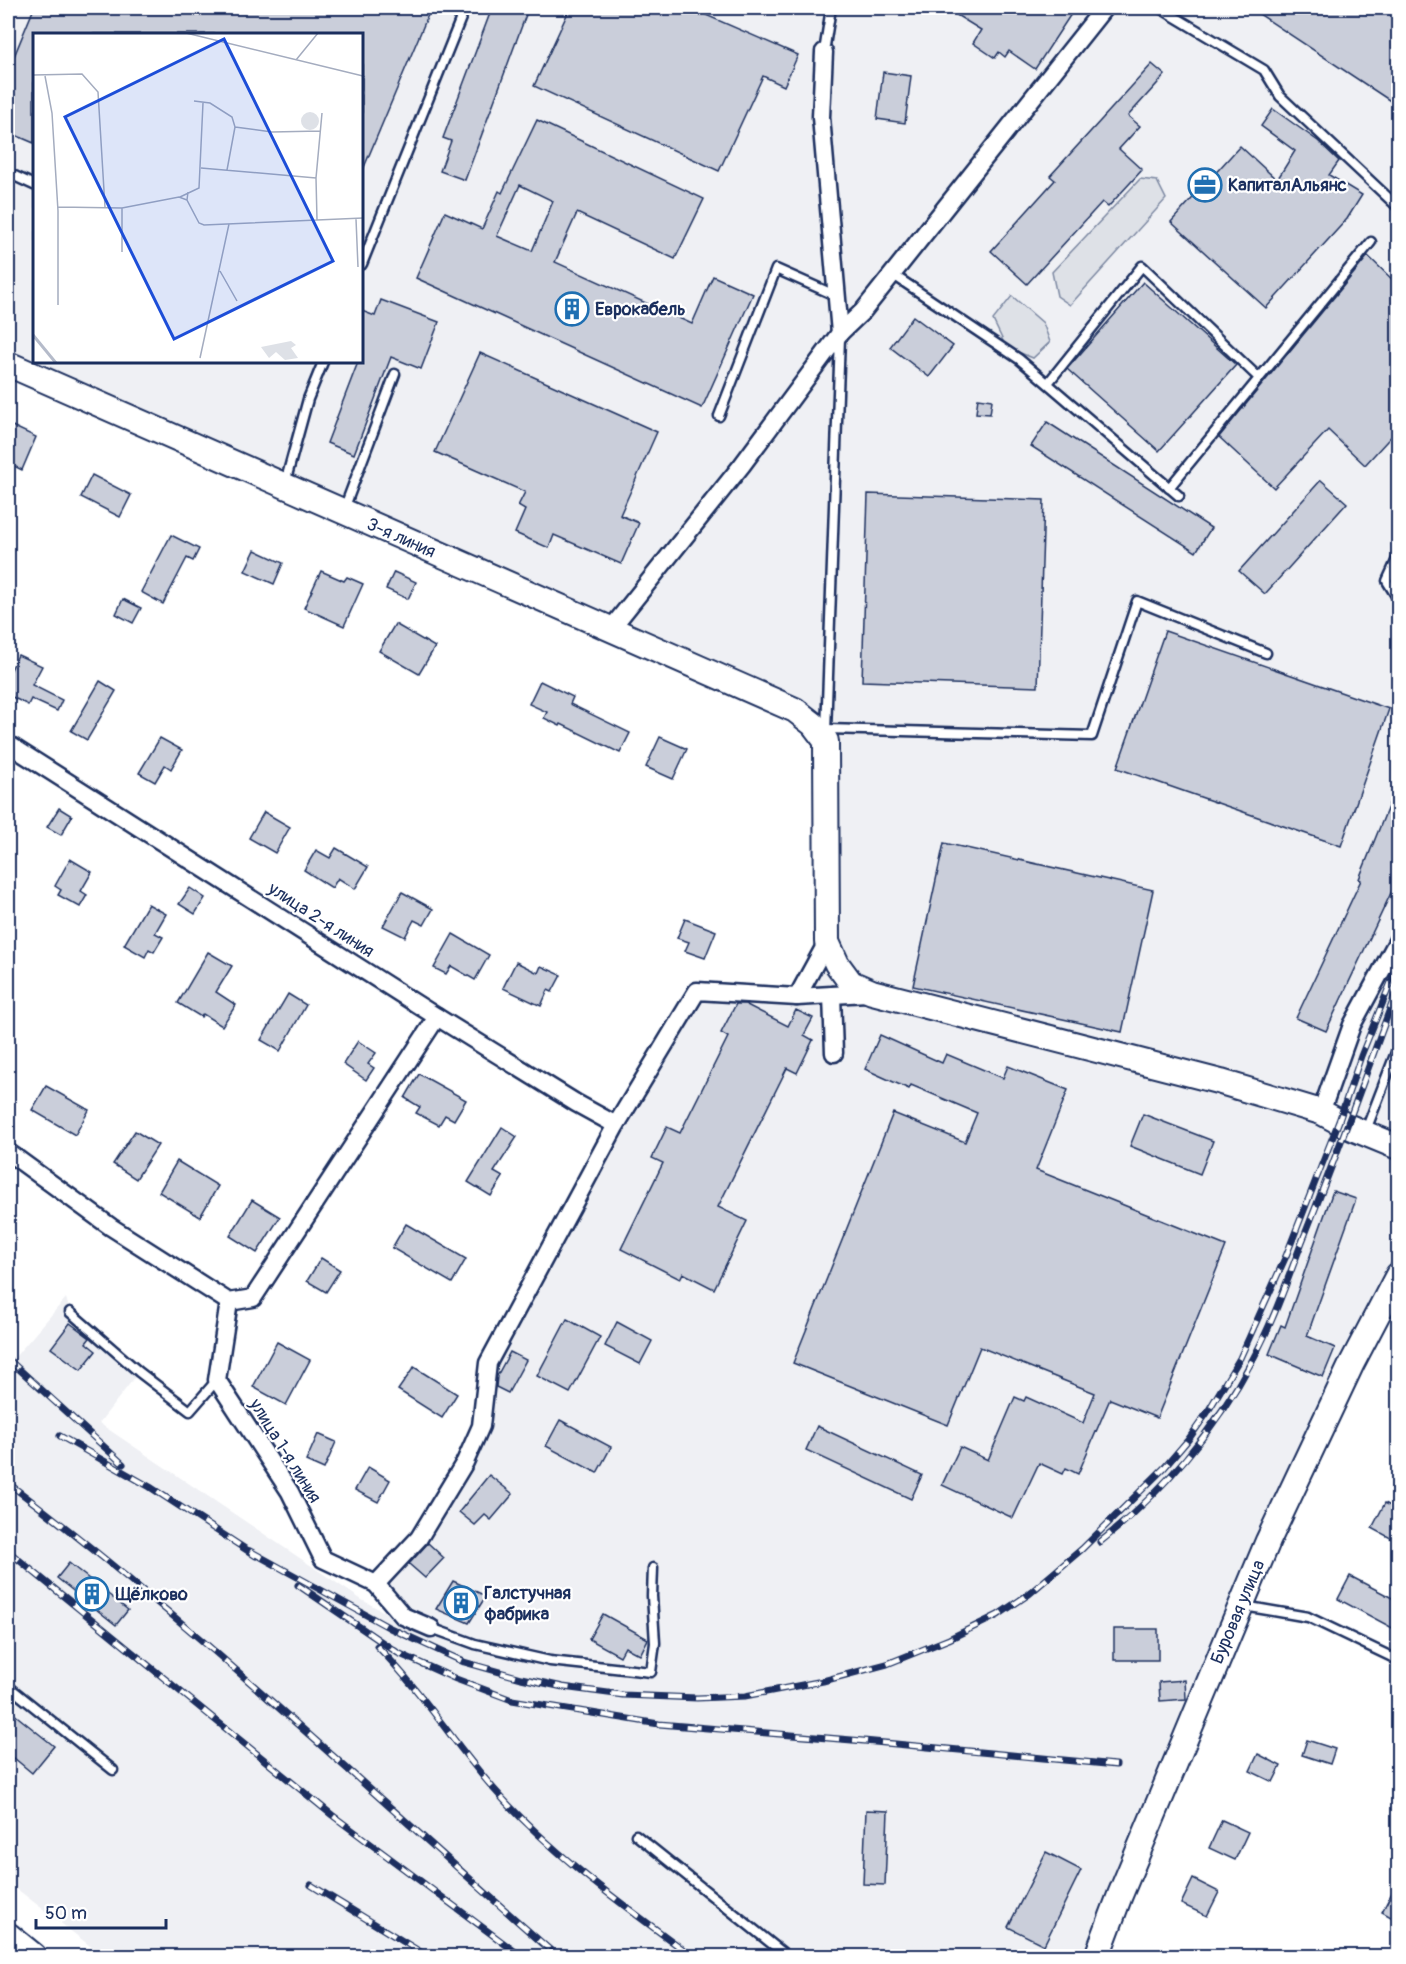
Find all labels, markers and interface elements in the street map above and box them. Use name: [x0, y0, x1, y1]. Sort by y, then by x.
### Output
inset map: [33, 33, 363, 363]
office icon: КапиталАльянс: [1187, 167, 1223, 203]
place label: КапиталАльянс: [1228, 174, 1347, 197]
building icon: Еврокабель: [554, 291, 590, 327]
place label: Еврокабель: [595, 298, 685, 321]
street label: 3-я линия: [363, 513, 439, 563]
street label: улица 2-я линия: [263, 877, 378, 963]
street label: улица 1-я линия: [243, 1394, 326, 1507]
street label: Буровая улица: [1206, 1556, 1270, 1668]
building icon: Щёлково: [74, 1576, 110, 1612]
place label: Галстучная фабрика: [484, 1582, 571, 1626]
place label: Щёлково: [115, 1583, 188, 1606]
building icon: Галстучная фабрика: [443, 1585, 479, 1621]
scale bar: [36, 1892, 166, 1930]
text: 50 m: [45, 1902, 87, 1925]

